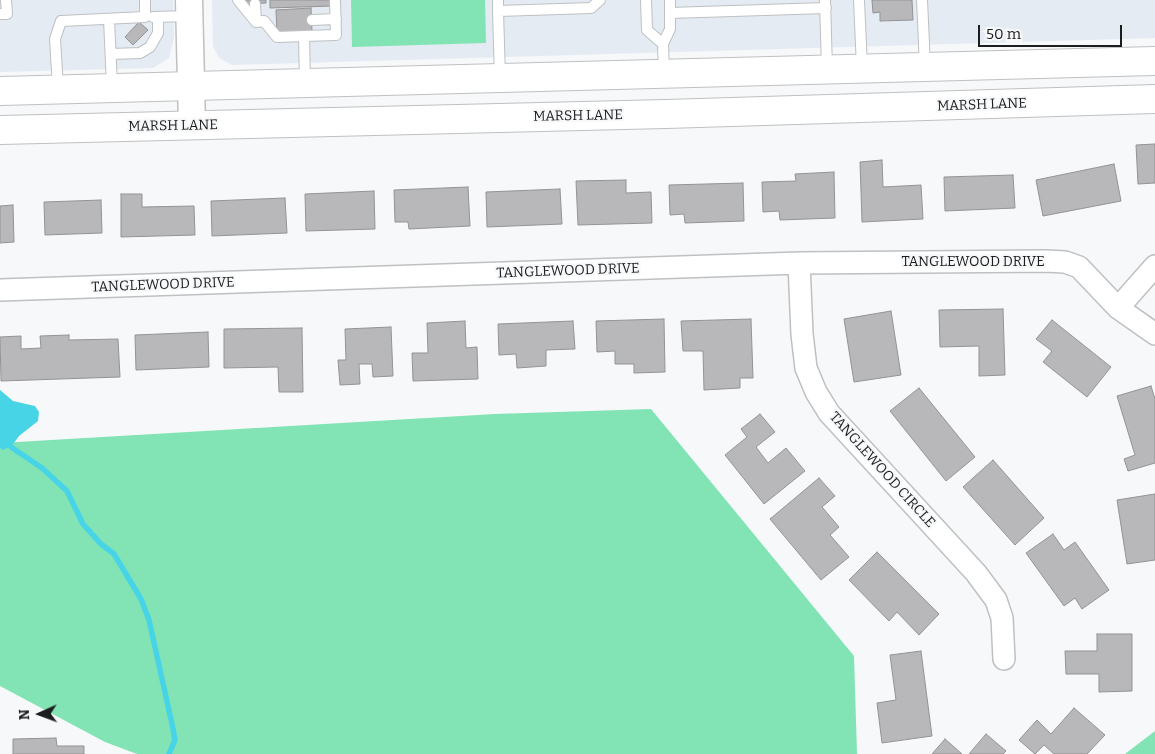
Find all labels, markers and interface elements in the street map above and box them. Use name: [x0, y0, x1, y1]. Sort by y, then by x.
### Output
scale bar: [980, 15, 1124, 47]
text: 50 m: [986, 25, 1021, 43]
street label: MARSH LANE: [937, 95, 1027, 115]
street label: MARSH LANE: [533, 107, 623, 125]
street label: MARSH LANE: [128, 117, 218, 135]
street label: TANGLEWOOD DRIVE: [901, 254, 1045, 270]
street label: TANGLEWOOD DRIVE: [496, 260, 640, 282]
street label: TANGLEWOOD DRIVE: [91, 274, 235, 296]
street label: TANGLEWOOD CIRCLE: [826, 409, 938, 531]
north arrow: [15, 689, 65, 739]
text: N: [16, 709, 33, 720]

